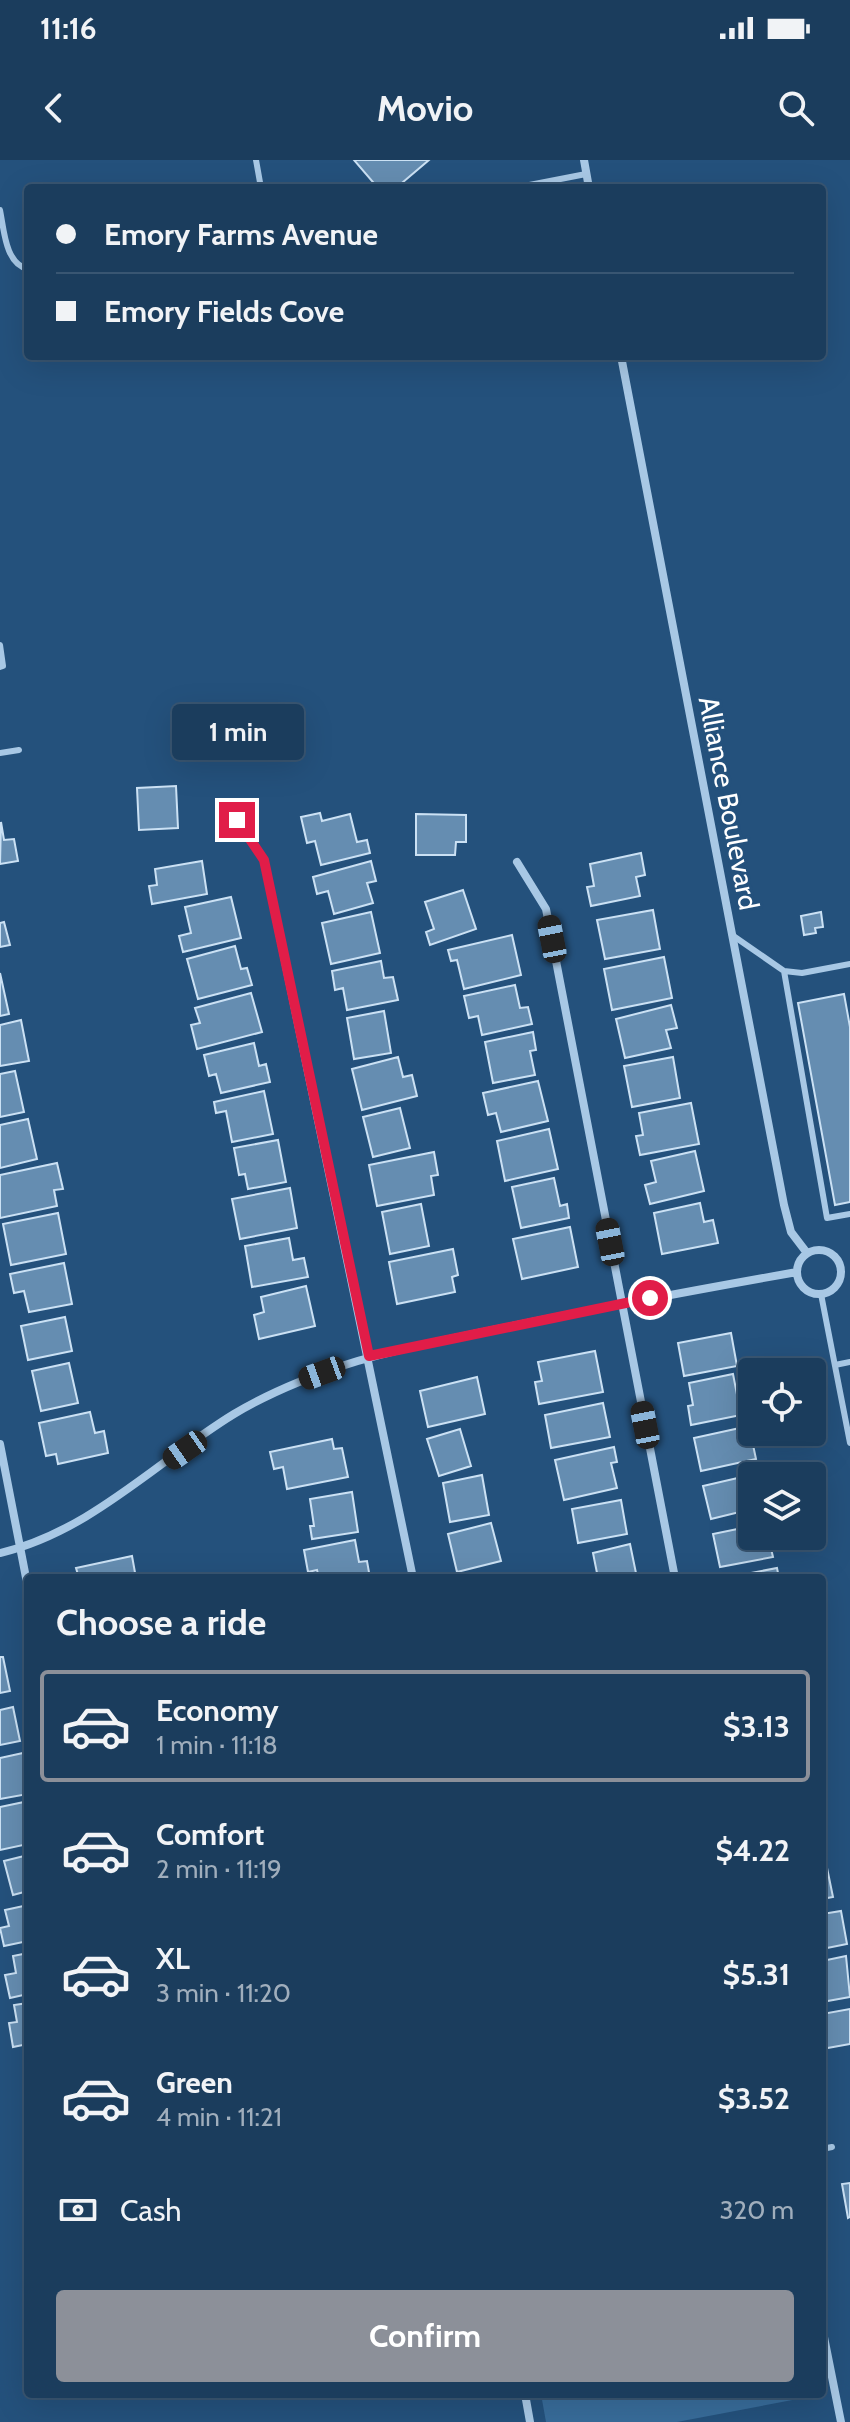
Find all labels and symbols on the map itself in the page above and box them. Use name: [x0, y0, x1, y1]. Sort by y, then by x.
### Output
street label: Alliance Boulevard: [692, 693, 766, 913]
callout: 1 min: [171, 704, 303, 760]
route end: [219, 802, 255, 838]
car: [536, 913, 568, 965]
car: [594, 1216, 626, 1268]
route start: [632, 1280, 668, 1316]
car: [295, 1354, 349, 1392]
car: [629, 1399, 661, 1451]
car: [158, 1426, 212, 1474]

